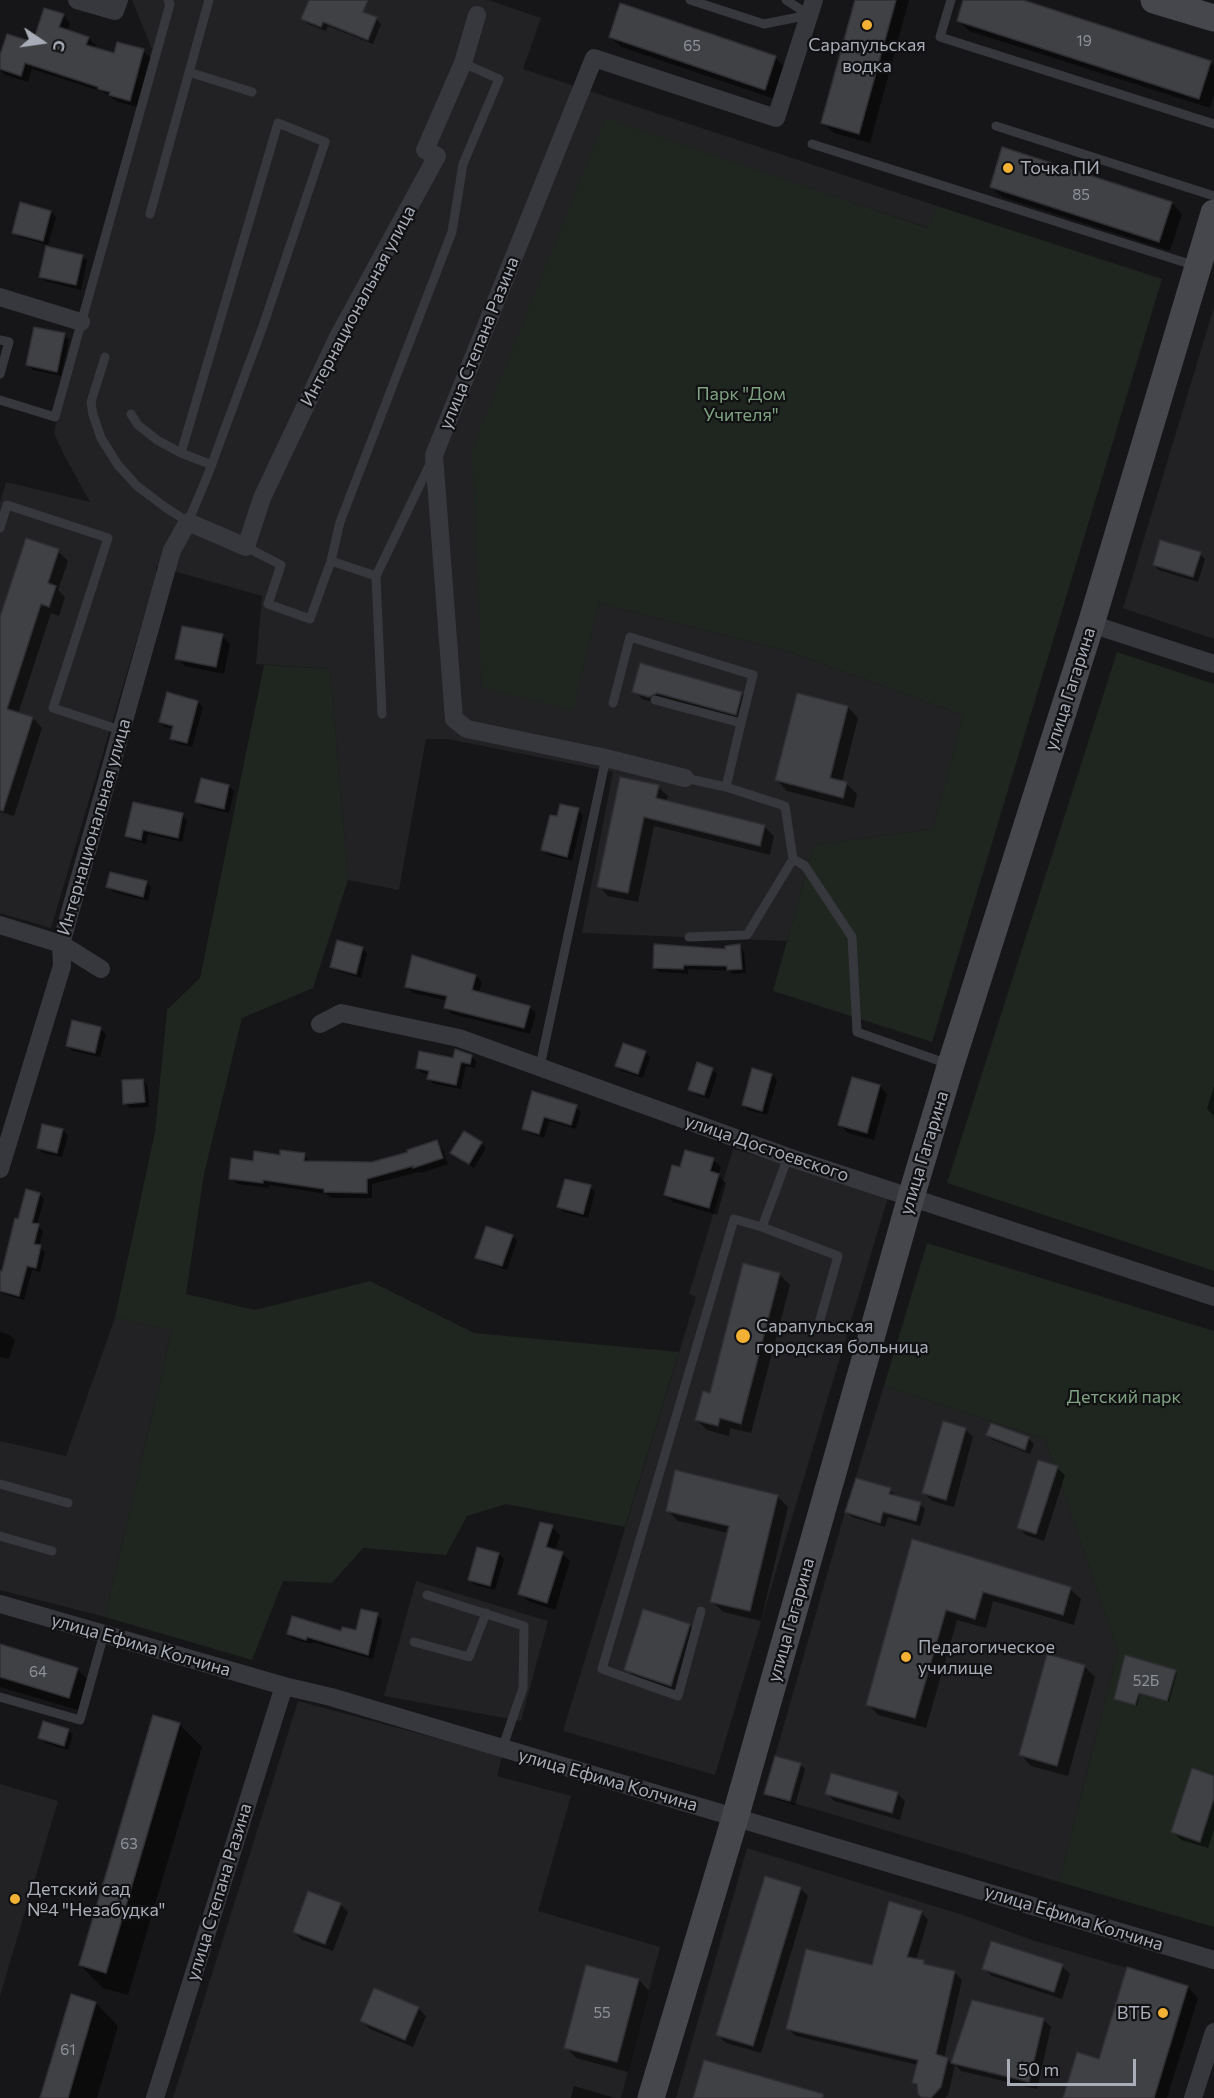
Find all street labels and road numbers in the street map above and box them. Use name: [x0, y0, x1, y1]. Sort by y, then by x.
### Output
street label: Интернациональная улица: [296, 202, 420, 410]
street label: улица Степана Разина: [434, 253, 524, 433]
street label: улица Гагарина: [1040, 625, 1100, 753]
street label: Интернациональная улица: [53, 716, 135, 938]
street label: улица Гагарина: [895, 1088, 953, 1218]
street label: улица Достоевского: [682, 1110, 852, 1186]
street label: улица Гагарина: [763, 1555, 819, 1685]
street label: улица Ефима Колчина: [49, 1609, 233, 1681]
street label: улица Ефима Колчина: [516, 1744, 700, 1816]
street label: улица Степана Разина: [182, 1801, 256, 1983]
street label: улица Ефима Колчина: [982, 1881, 1166, 1955]

